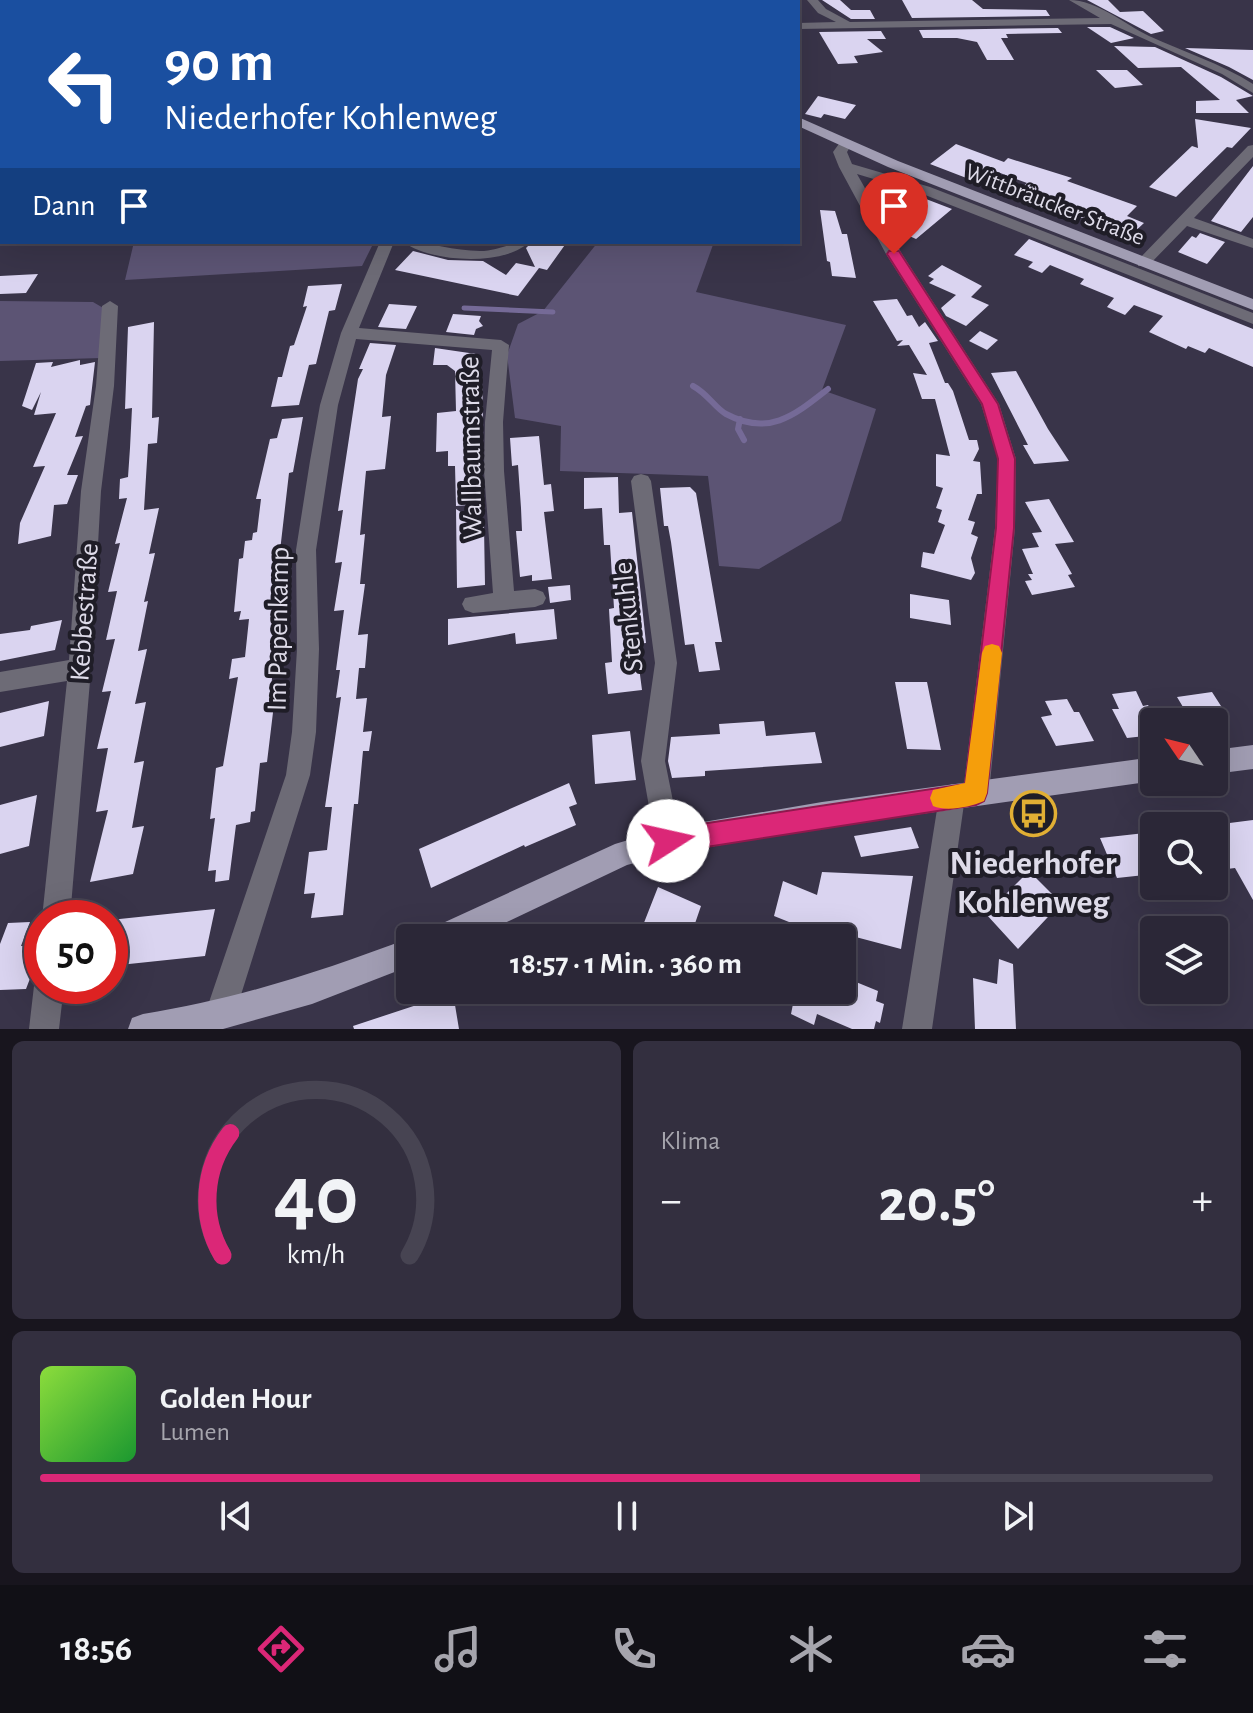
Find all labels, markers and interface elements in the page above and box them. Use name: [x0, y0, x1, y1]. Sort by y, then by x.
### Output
icon: left: [32, 32, 136, 136]
text: 90 m: [164, 35, 274, 91]
text: Niederhofer Kohlenweg: [164, 100, 497, 136]
street label: Wittbräucker Straße: [962, 160, 1148, 250]
pin: [860, 172, 928, 254]
icon: arrive: [112, 184, 156, 228]
icon: arrive: [872, 184, 916, 228]
text: Dann: [32, 191, 96, 221]
street label: Wallbaumstraße: [456, 356, 488, 540]
street label: Kebbestraße: [66, 542, 104, 682]
street label: Im Papenkamp: [264, 547, 294, 711]
street label: Stenkuhle: [609, 560, 649, 673]
north arrow: [1140, 708, 1228, 796]
map controls: [1140, 708, 1228, 1004]
bus stop icon: Niederhofer Kohlenweg: [1009, 790, 1057, 838]
position arrow: [626, 799, 710, 883]
button: search: [1140, 812, 1228, 900]
place label: Niederhofer Kohlenweg: [950, 847, 1117, 920]
speed limit sign: 50: [24, 900, 128, 1004]
button: layers: [1140, 916, 1228, 1004]
text: 18:57 · 1 Min. · 360 m: [510, 949, 742, 979]
text: Klima: [661, 1128, 720, 1154]
text: 40: [274, 1155, 359, 1239]
text: 20.5°: [878, 1172, 995, 1232]
text: −: [661, 1179, 682, 1223]
text: +: [1192, 1179, 1213, 1223]
text: km/h: [287, 1240, 346, 1269]
text: Golden Hour: [160, 1384, 312, 1414]
text: Lumen: [160, 1419, 230, 1445]
icon: previous: [214, 1494, 258, 1538]
icon: pause: [605, 1494, 649, 1538]
icon: next: [996, 1494, 1040, 1538]
icon: directions: [253, 1621, 309, 1677]
icon: music: [430, 1621, 486, 1677]
icon: phone: [606, 1621, 662, 1677]
icon: climate: [783, 1621, 839, 1677]
icon: car: [960, 1621, 1016, 1677]
icon: filters: [1137, 1621, 1193, 1677]
text: 18:56: [60, 1631, 132, 1667]

